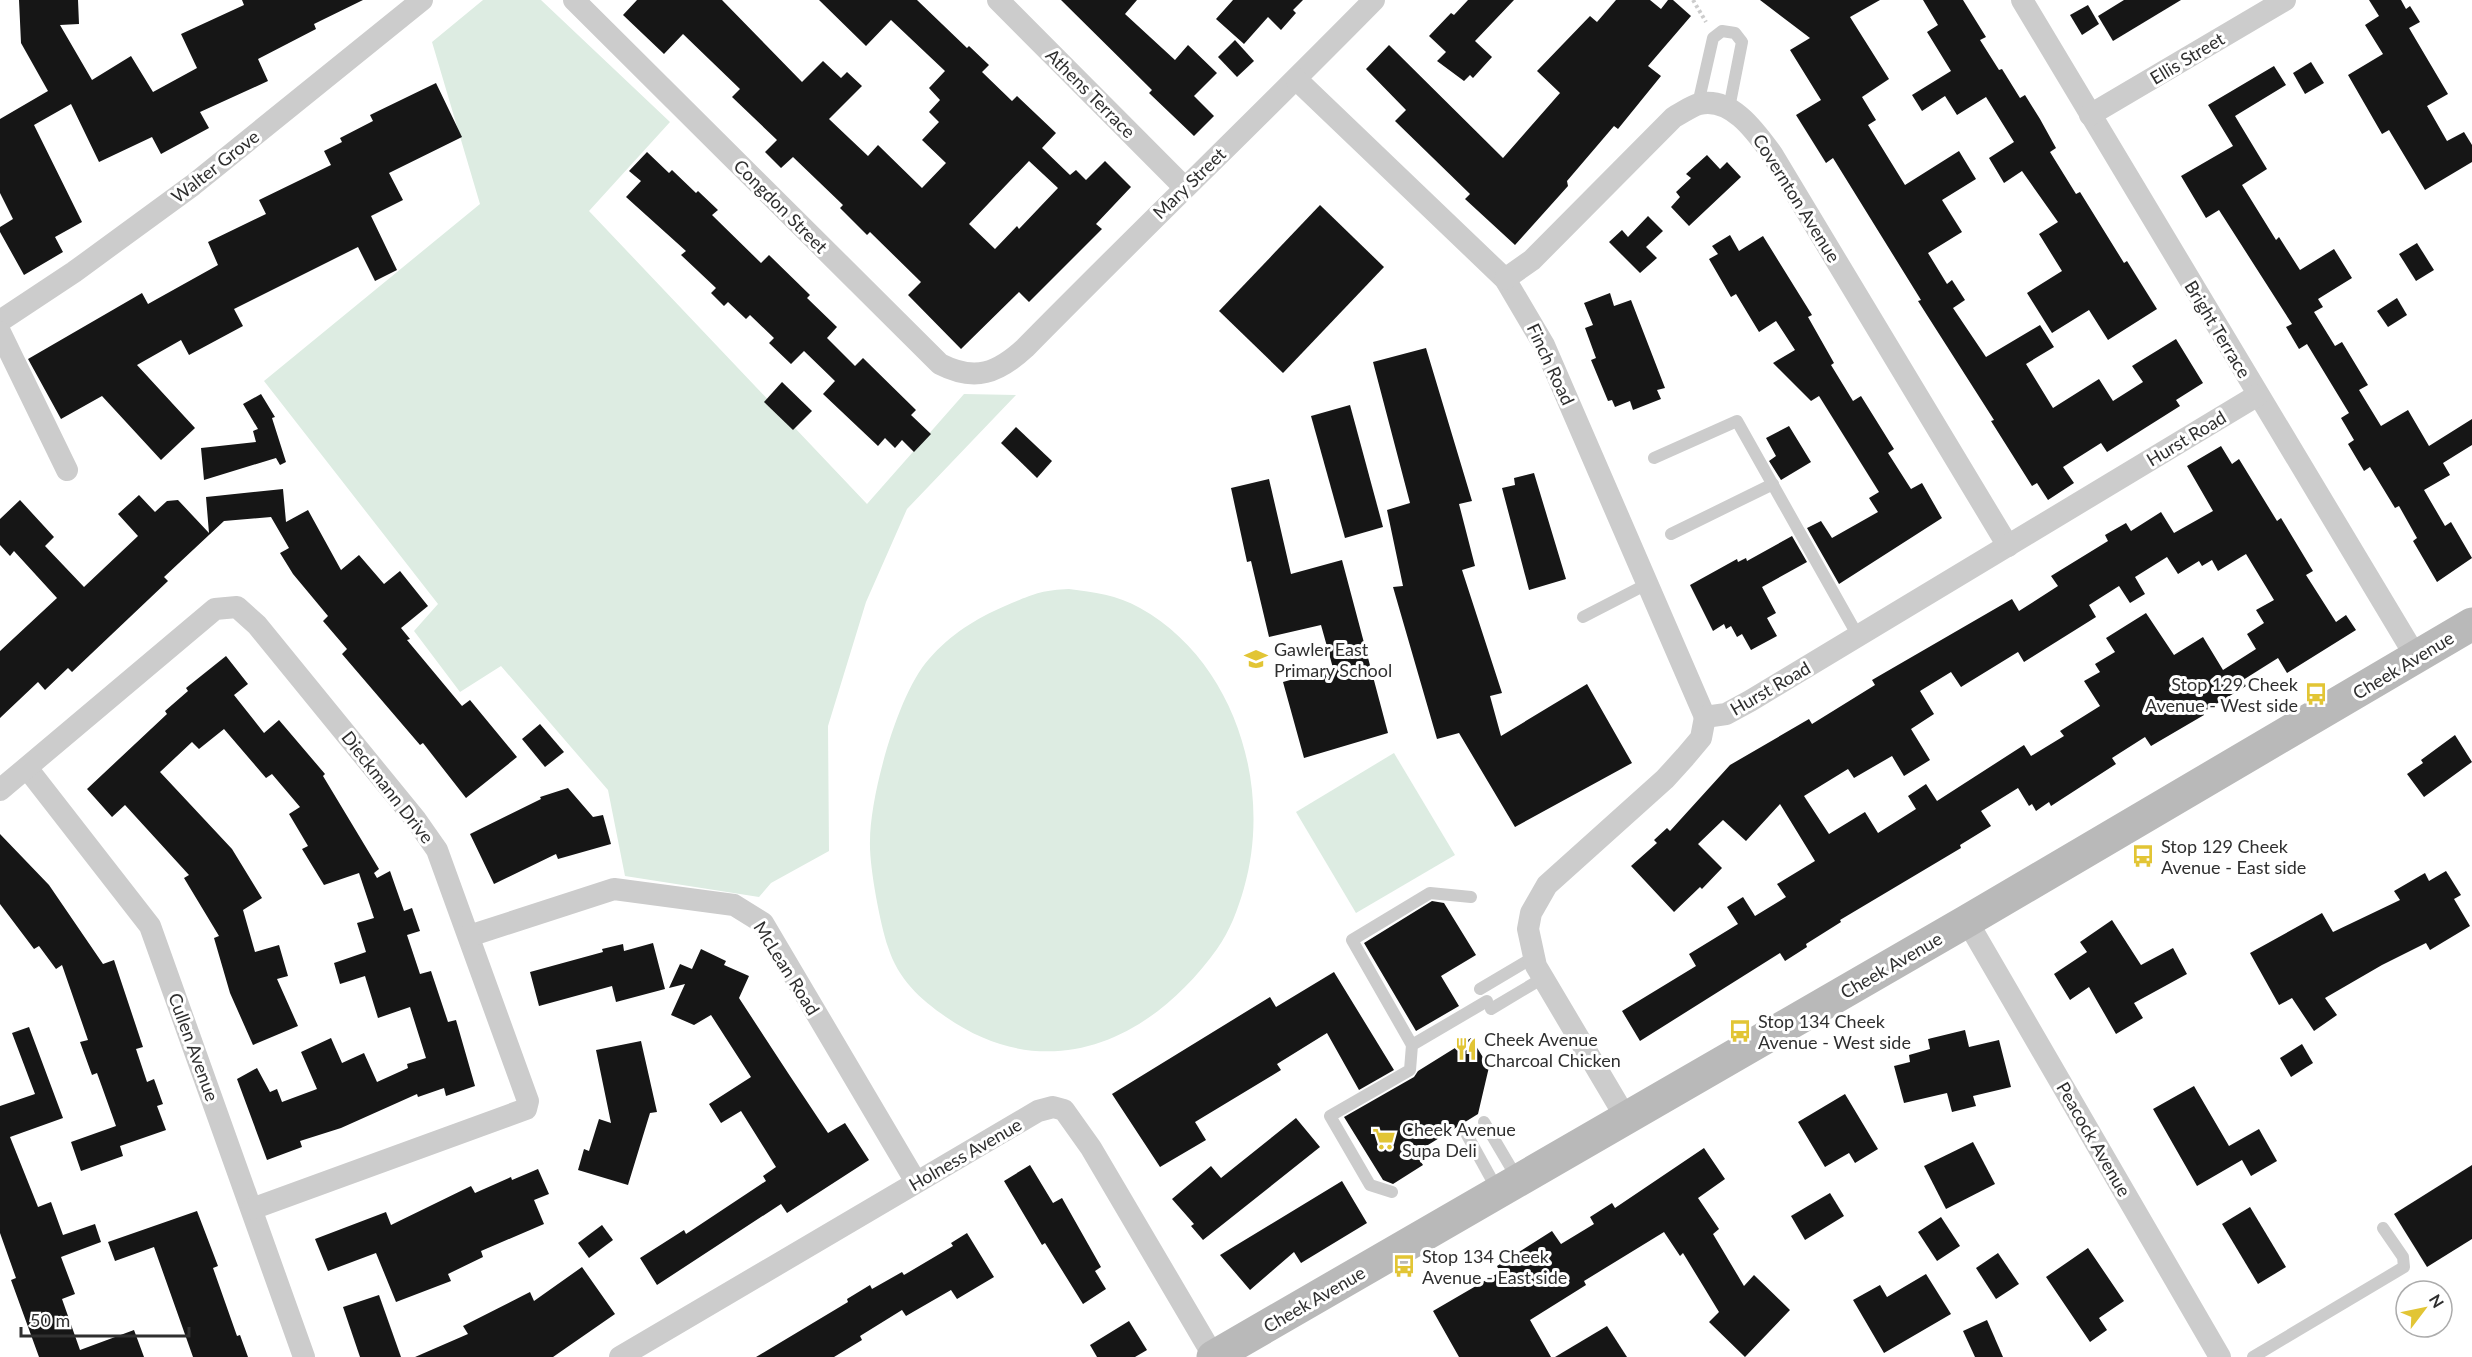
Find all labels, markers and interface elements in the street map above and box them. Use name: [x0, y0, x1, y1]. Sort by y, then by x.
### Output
street label: Ellis Street: [2146, 27, 2229, 89]
street label: Athens Terrace: [1042, 44, 1140, 142]
street label: Walter Grove: [167, 125, 263, 207]
street label: Covernton Avenue: [1749, 130, 1845, 266]
street label: Mary Street: [1148, 142, 1230, 223]
street label: Congdon Street: [729, 154, 833, 258]
street label: Bright Terrace: [2180, 276, 2256, 382]
street label: Finch Road: [1523, 320, 1579, 408]
street label: Hurst Road: [2142, 406, 2230, 470]
street label: Cheek Avenue: [2349, 626, 2457, 704]
place label: Gawler East Primary School: [1274, 638, 1392, 681]
school or university icon: Gawler East Primary School: [1243, 646, 1269, 672]
street label: Hurst Road: [1726, 656, 1814, 720]
place label: Stop 129 Cheek Avenue - West side: [2145, 673, 2299, 716]
bus stop icon: Stop 129 Cheek Avenue - West side: [2303, 681, 2329, 707]
street label: Dieckmann Drive: [337, 726, 439, 848]
place label: Stop 129 Cheek Avenue - East side: [2161, 835, 2306, 878]
bus stop icon: Stop 129 Cheek Avenue - East side: [2130, 843, 2156, 869]
street label: McLean Road: [749, 917, 825, 1019]
street label: Cheek Avenue: [1836, 927, 1946, 1003]
street label: Cullen Avenue: [164, 990, 224, 1104]
place label: Stop 134 Cheek Avenue - West side: [1758, 1010, 1911, 1053]
bus stop icon: Stop 134 Cheek Avenue - West side: [1727, 1018, 1753, 1044]
place label: Cheek Avenue Charcoal Chicken: [1484, 1028, 1621, 1071]
restaurant icon: Cheek Avenue Charcoal Chicken: [1453, 1036, 1479, 1062]
street label: Peacock Avenue: [2052, 1078, 2136, 1200]
street label: Holness Avenue: [905, 1113, 1025, 1195]
place label: Cheek Avenue Supa Deli: [1402, 1118, 1516, 1161]
supermarket icon: Cheek Avenue Supa Deli: [1371, 1126, 1397, 1152]
place label: Stop 134 Cheek Avenue - East side: [1422, 1245, 1567, 1288]
bus stop icon: Stop 134 Cheek Avenue - East side: [1391, 1253, 1417, 1279]
street label: Cheek Avenue: [1259, 1261, 1369, 1337]
north arrow: [2394, 1279, 2454, 1339]
text: N: [2426, 1291, 2448, 1311]
scale bar: [21, 1300, 189, 1338]
text: 50 m: [30, 1309, 70, 1331]

